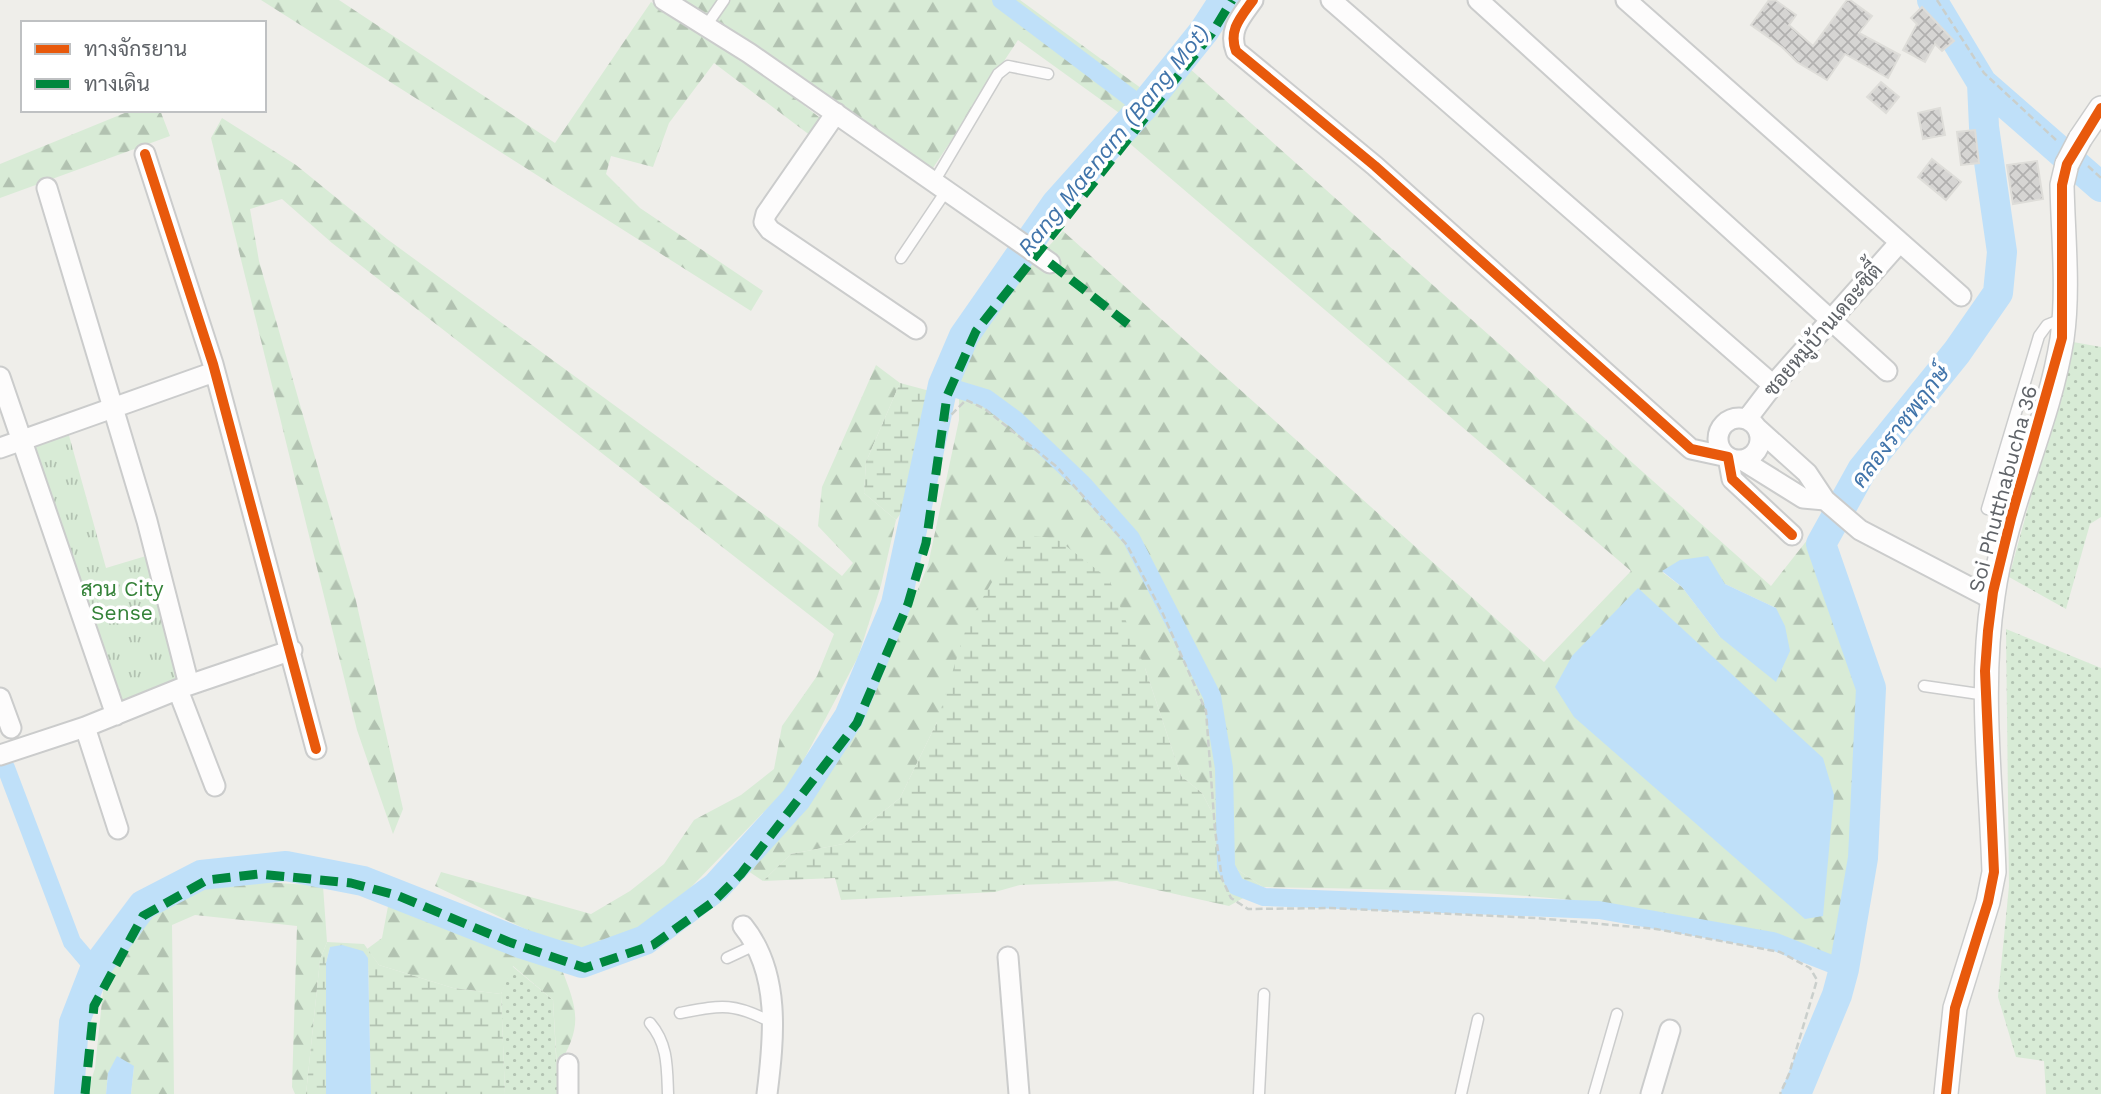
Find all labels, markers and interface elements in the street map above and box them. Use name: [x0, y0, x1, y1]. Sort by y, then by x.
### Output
water label: Rang Maenam (Bang Mot): [1012, 20, 1215, 261]
legend: [21, 21, 266, 112]
text: ทางจักรยาน: [84, 36, 187, 61]
text: ทางเดิน: [84, 71, 150, 96]
street label: ซอยหมู่บ้านเดอะซิตี้: [1753, 253, 1890, 404]
water label: คลองราชพฤกษ์: [1843, 356, 1957, 493]
street label: Soi Phutthabucha 36: [1963, 383, 2042, 595]
park label: สวน City Sense: [80, 576, 164, 625]

